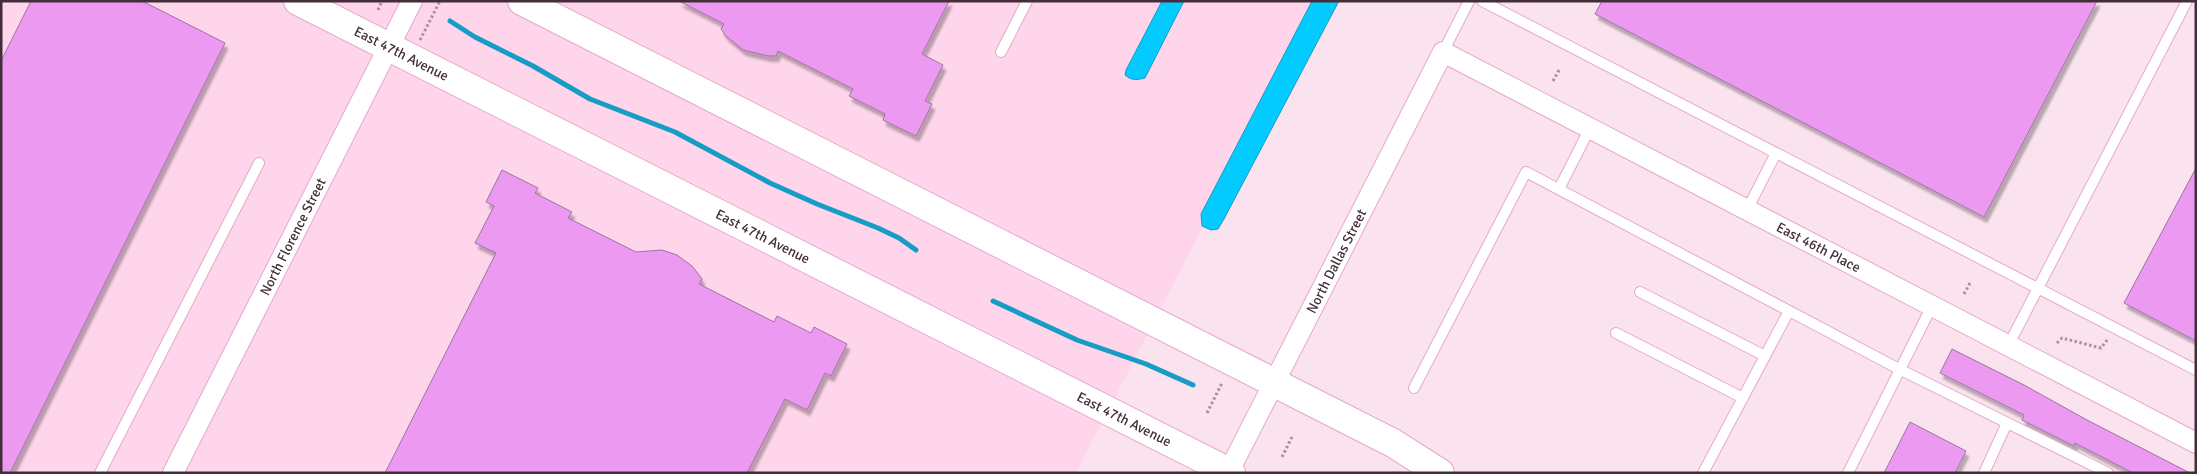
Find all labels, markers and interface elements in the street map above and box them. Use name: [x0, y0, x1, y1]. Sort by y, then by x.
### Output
street label: East 47th Avenue: [351, 22, 452, 84]
street label: North Florence Street: [256, 175, 330, 298]
street label: East 47th Avenue: [713, 205, 813, 267]
street label: North Dallas Street: [1303, 206, 1370, 316]
street label: East 46th Place: [1774, 218, 1864, 276]
street label: East 47th Avenue: [1074, 388, 1174, 450]

